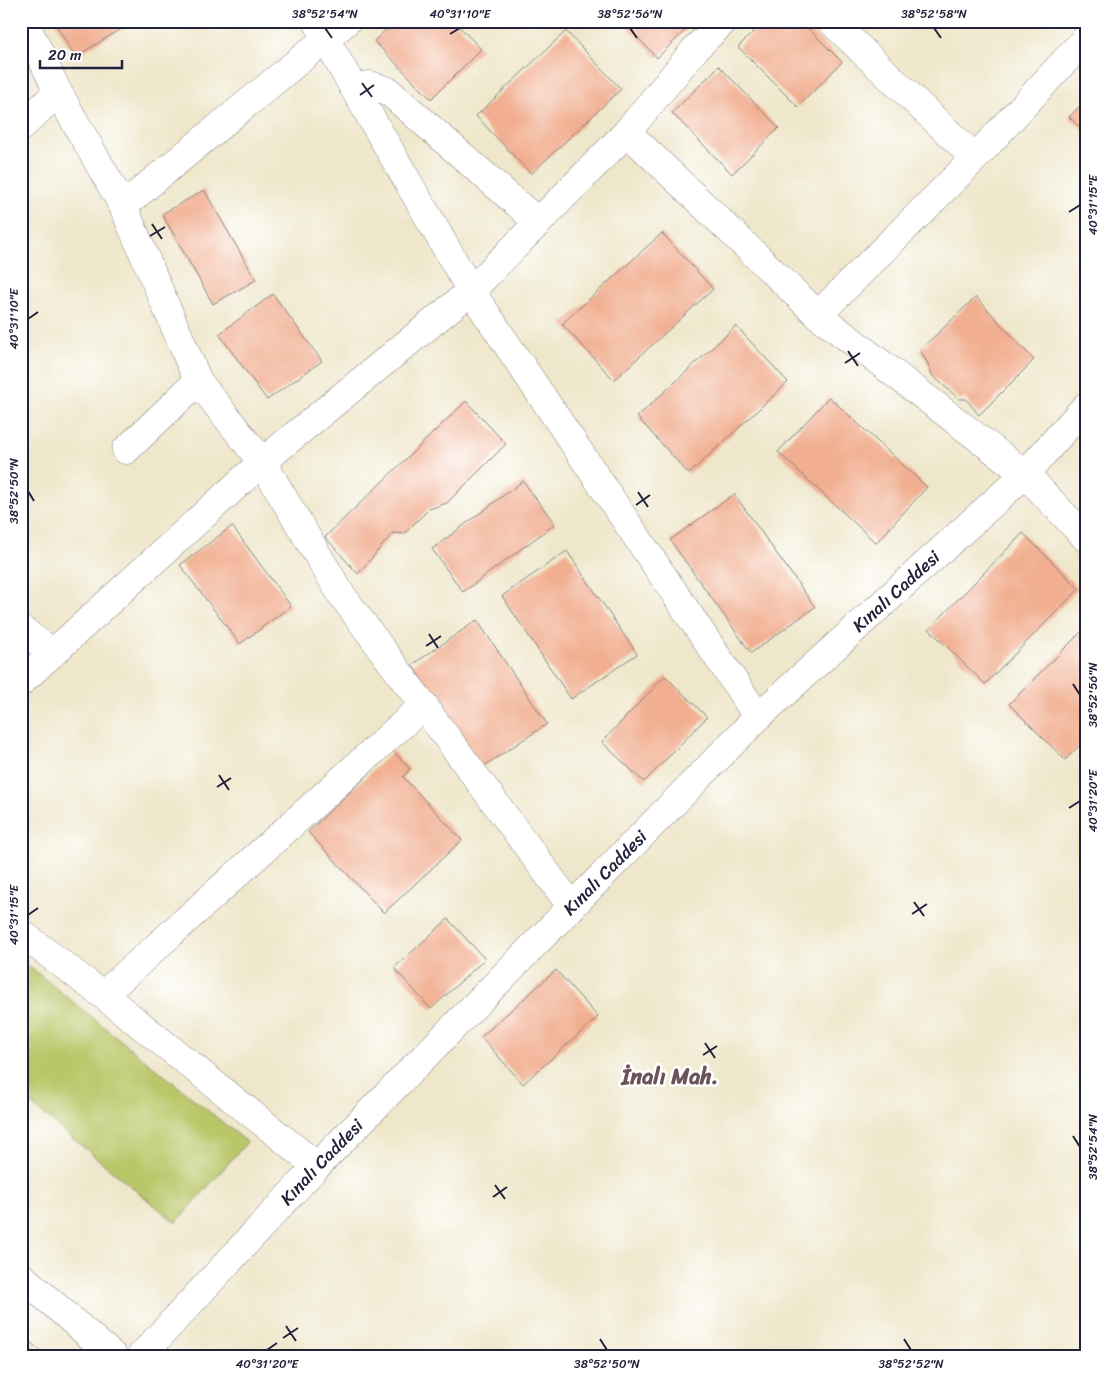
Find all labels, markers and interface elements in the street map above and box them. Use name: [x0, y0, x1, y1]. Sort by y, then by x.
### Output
text: 38°52'54"N: [292, 3, 359, 25]
text: 40°31'10"E: [430, 3, 492, 25]
text: 38°52'56"N: [597, 3, 663, 25]
text: 38°52'58"N: [901, 3, 967, 25]
scale bar: [40, 38, 122, 70]
text: 20 m: [48, 42, 82, 68]
text: 40°31'15"E: [1082, 173, 1104, 235]
text: 40°31'10"E: [3, 287, 25, 349]
text: 38°52'50"N: [3, 457, 25, 524]
street label: Kınalı Caddesi: [844, 542, 948, 640]
text: 38°52'56"N: [1082, 662, 1104, 728]
text: 40°31'20"E: [1082, 768, 1104, 832]
street label: Kınalı Caddesi: [555, 821, 656, 923]
text: 40°31'15"E: [3, 883, 25, 945]
district label: İnalı Mah.: [621, 1057, 718, 1096]
street label: Kınalı Caddesi: [272, 1110, 372, 1213]
text: 38°52'54"N: [1082, 1113, 1104, 1180]
text: 40°31'20"E: [236, 1353, 300, 1375]
text: 38°52'50"N: [574, 1353, 641, 1375]
text: 38°52'52"N: [878, 1353, 944, 1375]

